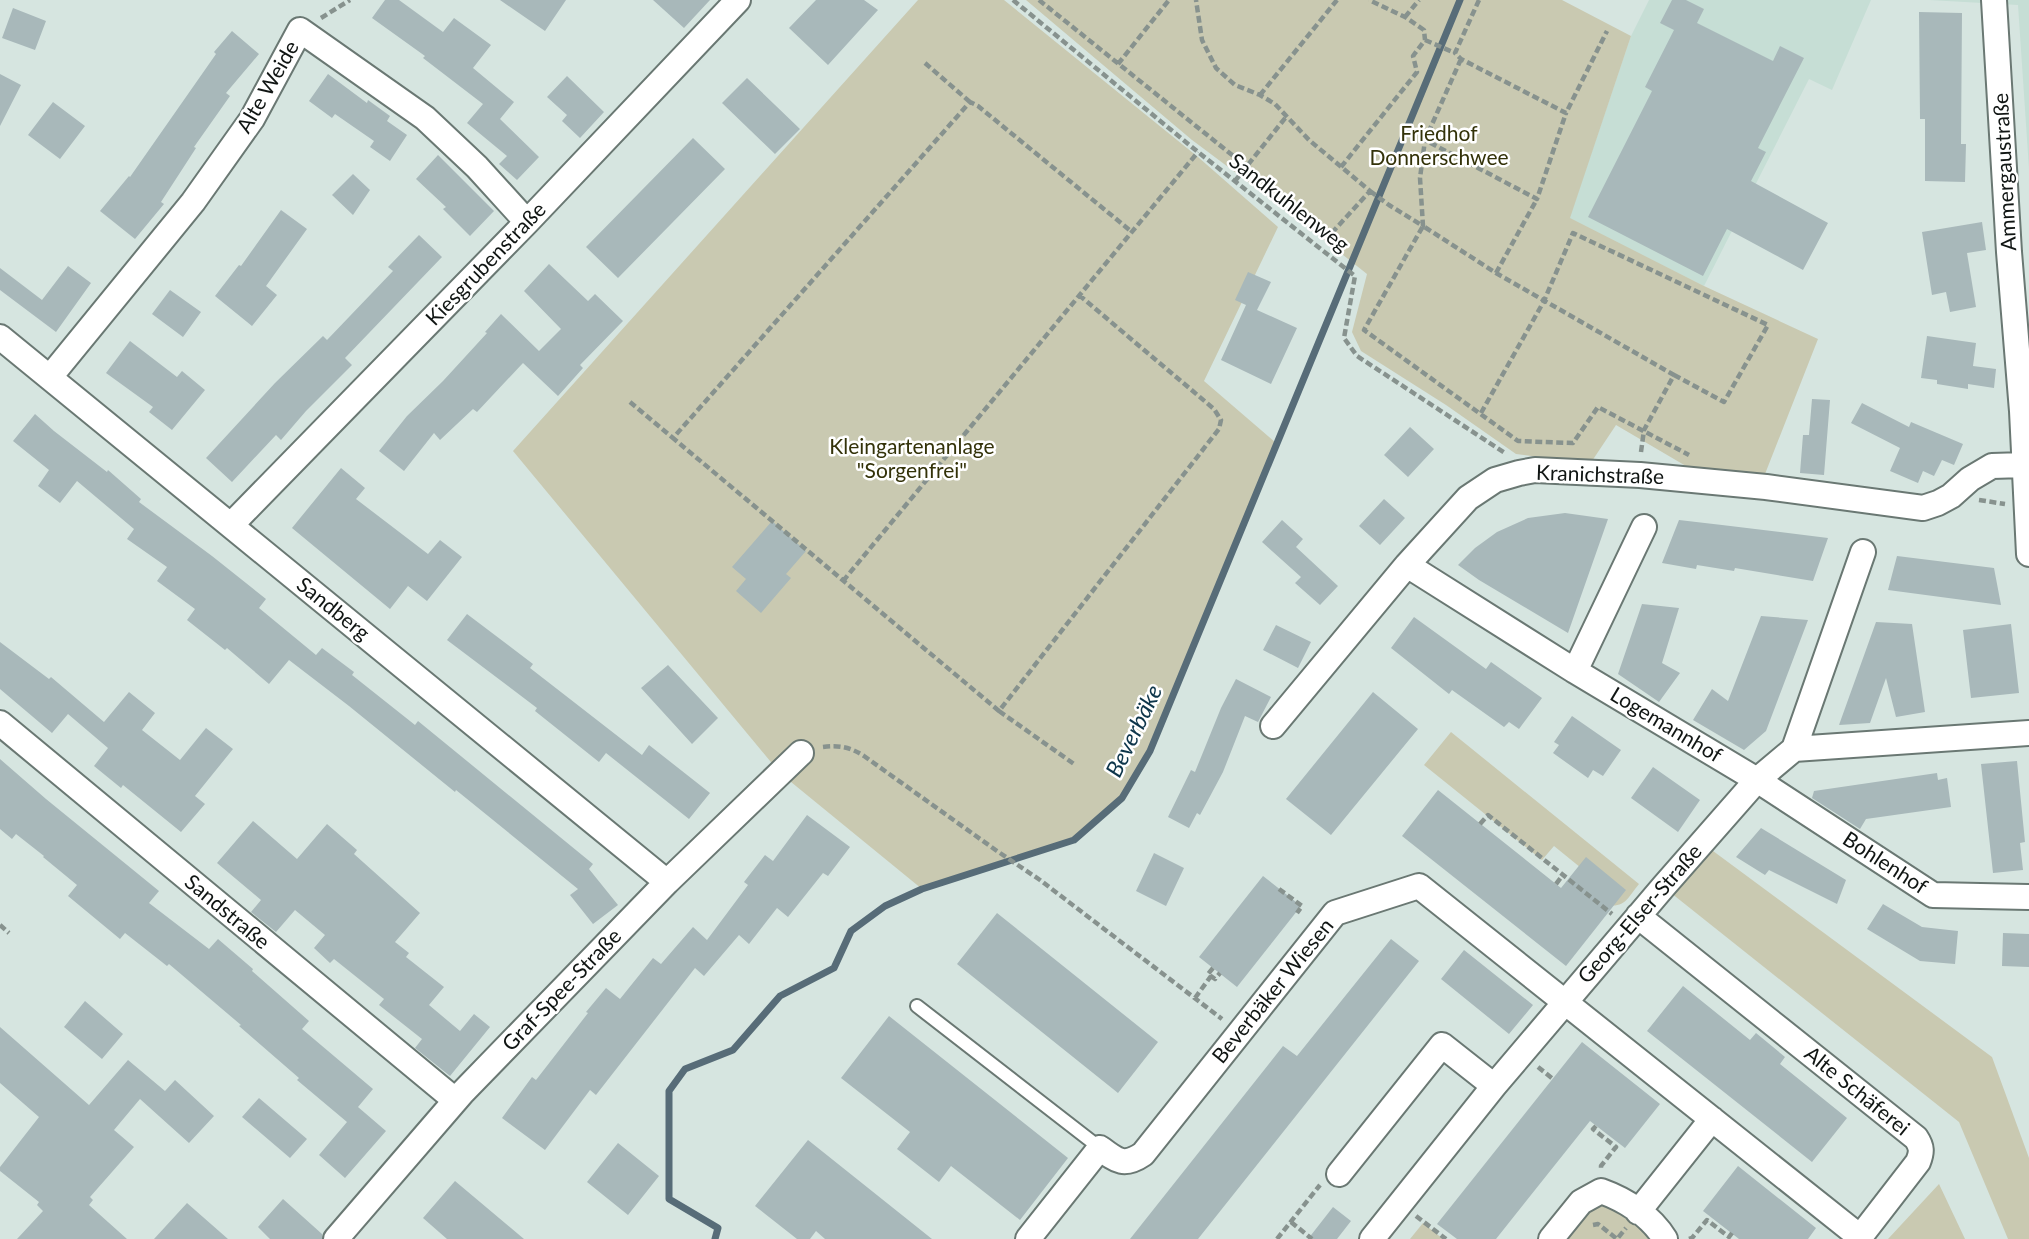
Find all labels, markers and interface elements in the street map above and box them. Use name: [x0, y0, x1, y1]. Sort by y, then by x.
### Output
street label: Alte Weide: [230, 36, 303, 137]
street label: Ammergaustraße: [1987, 92, 2020, 252]
park label: Friedhof Donnerschwee: [1369, 120, 1509, 169]
street label: Sandkuhlenweg: [1225, 147, 1355, 256]
street label: Kiesgrubenstraße: [420, 196, 550, 330]
park label: Kleingartenanlage "Sorgenfrei": [829, 433, 995, 482]
street label: Kranichstraße: [1536, 459, 1665, 488]
street label: Sandberg: [293, 571, 375, 645]
water label: Beverbäke: [1099, 680, 1167, 781]
street label: Logemannhof: [1606, 681, 1728, 767]
street label: Bohlenhof: [1839, 825, 1933, 899]
street label: Georg-Elser-Straße: [1572, 838, 1706, 988]
street label: Sandstraße: [180, 868, 275, 954]
street label: Beverbäker Wiesen: [1206, 913, 1338, 1067]
street label: Graf-Spee-Straße: [496, 923, 626, 1055]
street label: Alte Schäferei: [1800, 1040, 1915, 1140]

